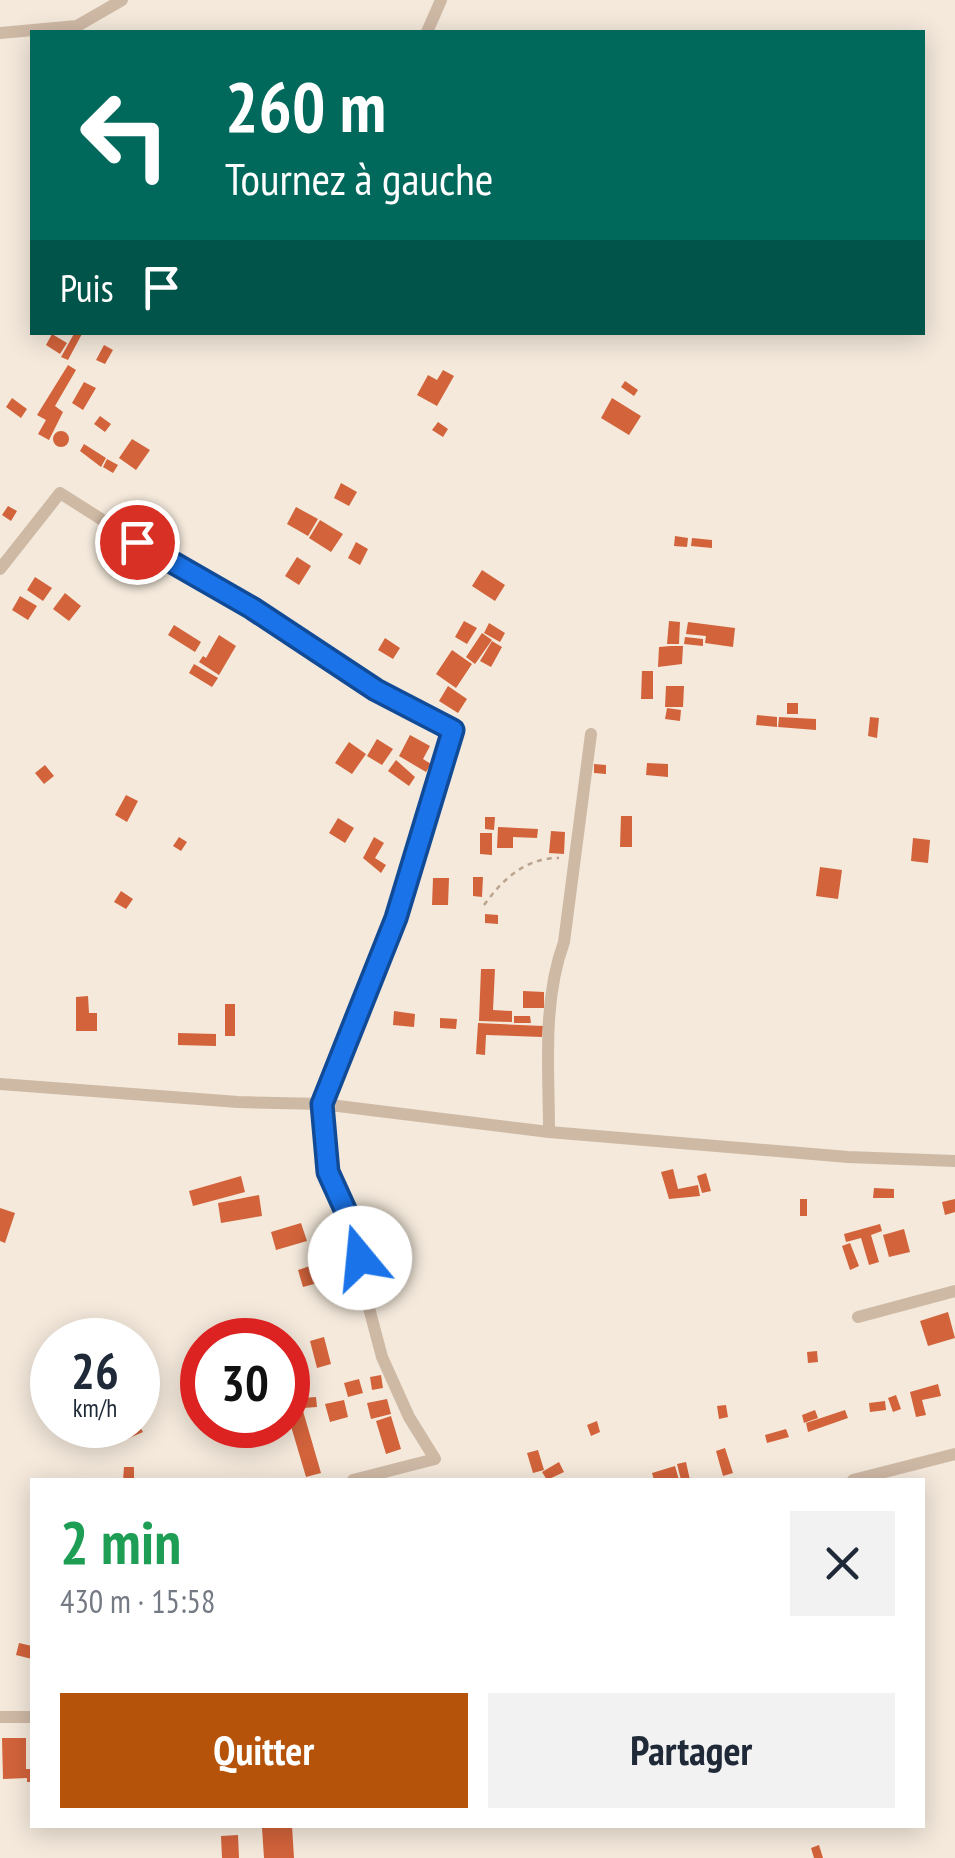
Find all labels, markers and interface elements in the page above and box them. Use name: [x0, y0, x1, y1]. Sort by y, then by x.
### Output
text: 260 m: [225, 61, 386, 151]
icon: left: [60, 70, 190, 200]
text: Tournez à gauche: [225, 149, 493, 207]
icon: arrive: [134, 260, 189, 315]
text: Puis: [60, 263, 114, 312]
pin: [95, 500, 180, 585]
icon: arrive: [110, 515, 165, 570]
position arrow: [308, 1206, 412, 1310]
speed limit sign: 30: [180, 1318, 310, 1448]
text: 26: [71, 1338, 119, 1403]
text: km/h: [73, 1392, 117, 1424]
text: 2 min: [60, 1503, 181, 1581]
button: close: [790, 1511, 895, 1616]
text: 430 m · 15:58: [60, 1580, 215, 1622]
button: Quitter: [60, 1693, 468, 1808]
button: Partager: [488, 1693, 895, 1808]

